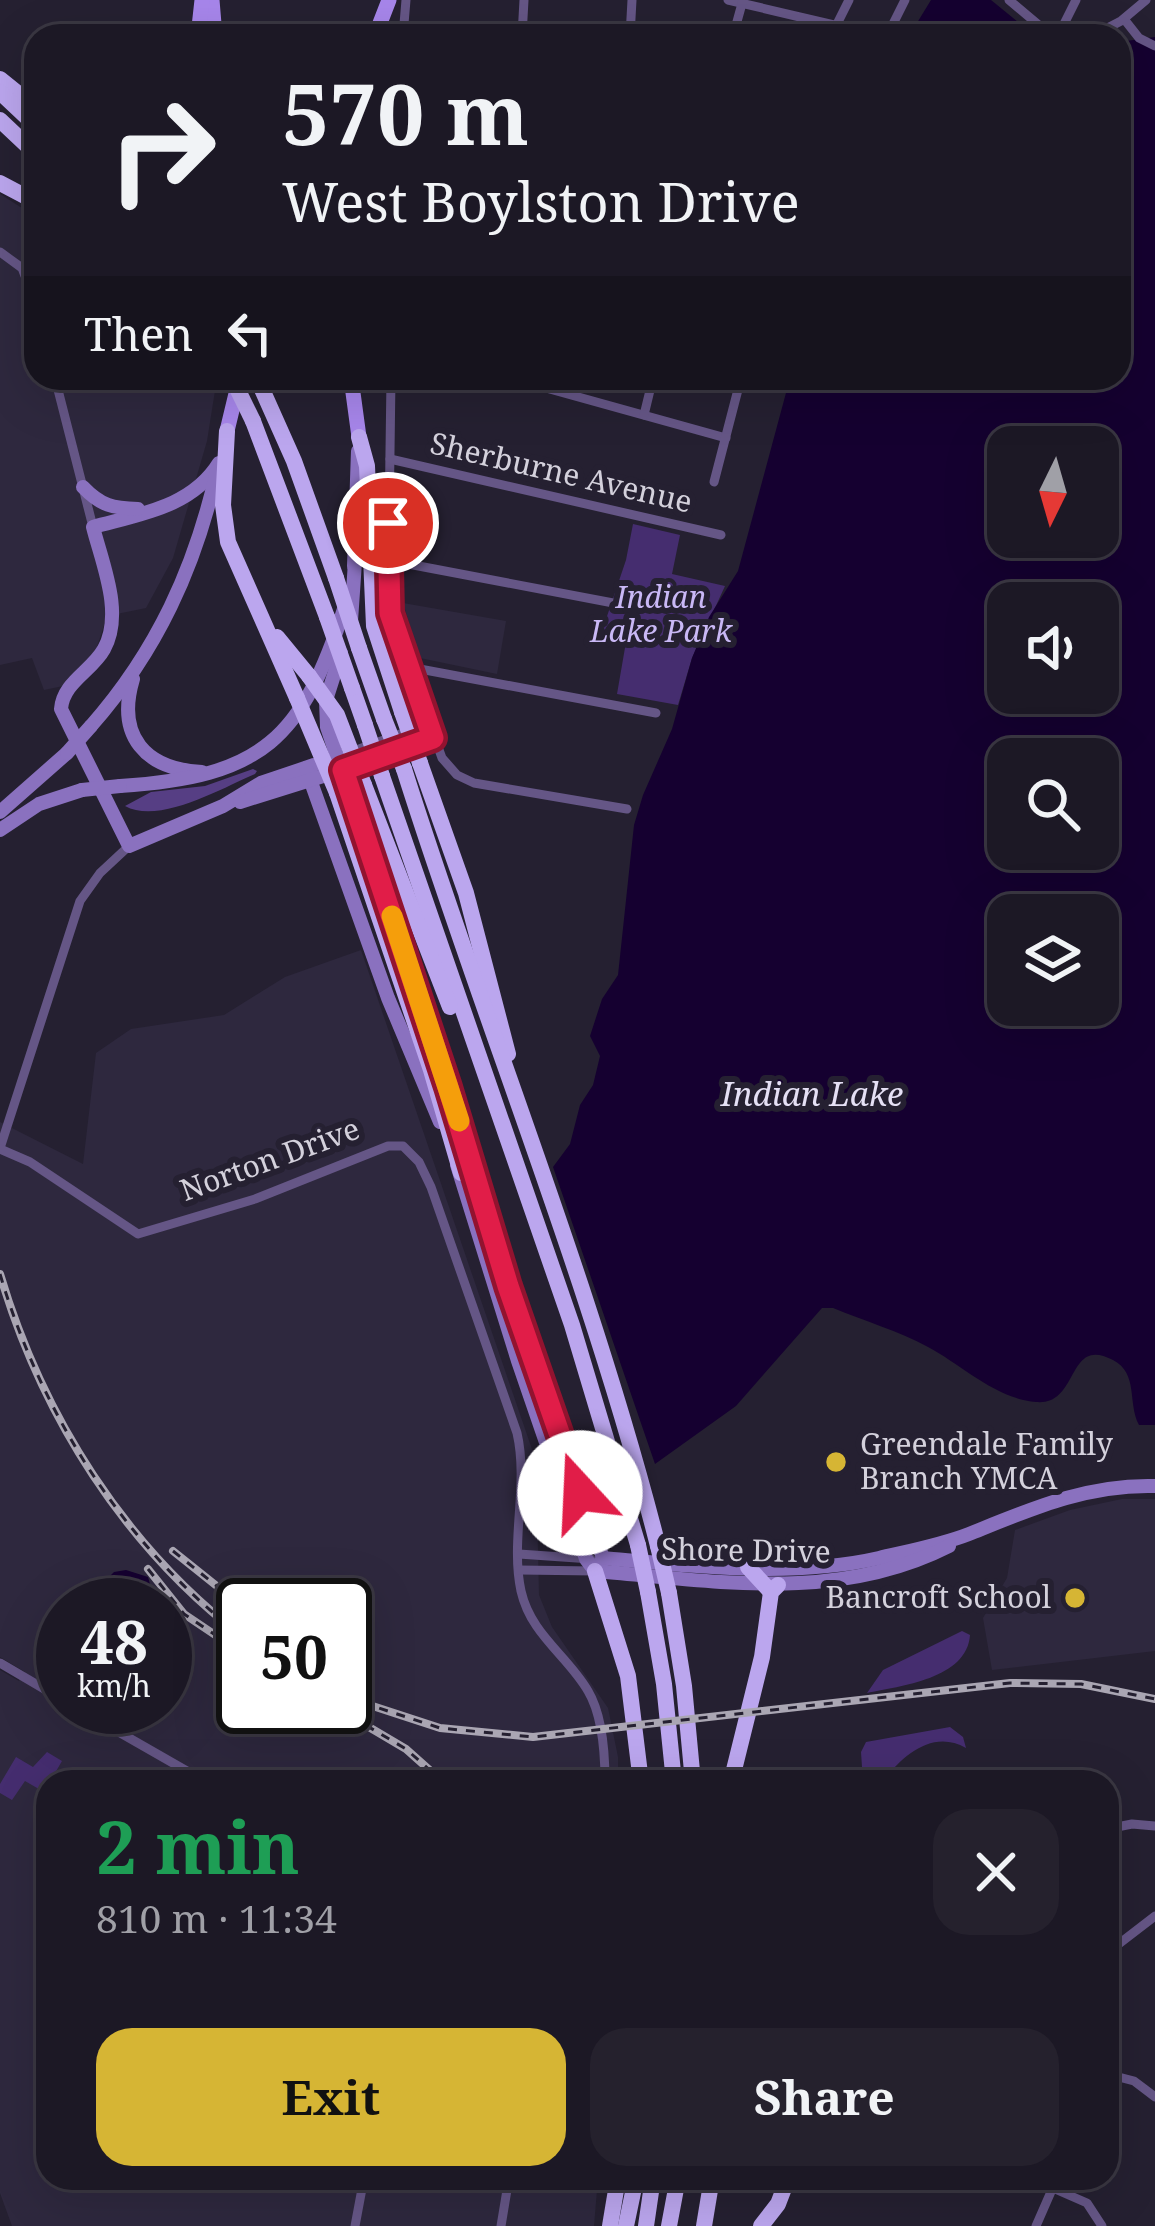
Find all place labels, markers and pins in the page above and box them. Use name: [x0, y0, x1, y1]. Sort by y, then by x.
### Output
pin: [337, 472, 439, 574]
place label: Greendale Family Branch YMCA: [860, 1423, 1113, 1498]
marker: Greendale Family Branch YMCA: [823, 1449, 849, 1475]
place label: Bancroft School: [825, 1576, 1051, 1617]
marker: Bancroft School: [1062, 1585, 1088, 1611]

